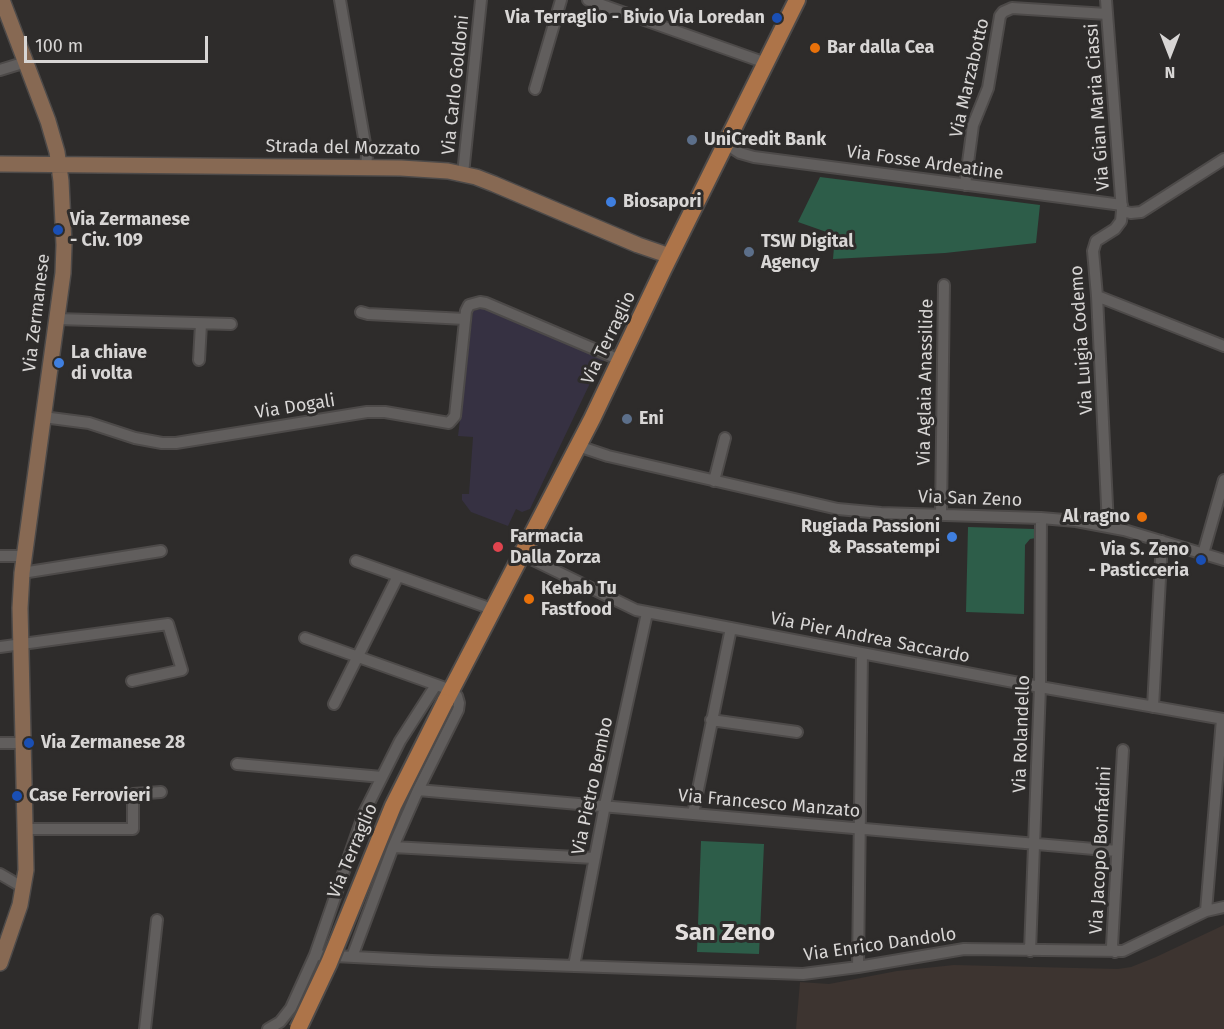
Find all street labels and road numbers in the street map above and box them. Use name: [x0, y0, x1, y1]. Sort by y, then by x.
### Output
street label: Via Carlo Goldoni: [438, 14, 474, 156]
street label: Via Marzabotto: [946, 16, 994, 140]
street label: Via Gian Maria Ciassi: [1081, 22, 1115, 192]
street label: Strada del Mozzato: [265, 136, 421, 160]
street label: Via Fosse Ardeatine: [845, 141, 1005, 185]
street label: Via Zermanese: [19, 253, 55, 373]
street label: Via Luigia Codemo: [1066, 265, 1098, 415]
street label: Via Terraglio: [577, 288, 641, 388]
street label: Via Aglaia Anassilide: [914, 298, 938, 466]
street label: Via Dogali: [253, 390, 337, 424]
street label: Via San Zeno: [917, 486, 1023, 512]
street label: Via Pier Andrea Saccardo: [768, 608, 972, 668]
street label: Via Rolandello: [1009, 675, 1035, 793]
street label: Via Pietro Bembo: [568, 715, 618, 857]
street label: Via Jacopo Bonfadini: [1086, 765, 1116, 935]
street label: Via Francesco Manzato: [677, 785, 861, 823]
street label: Via Terraglio: [323, 800, 383, 902]
street label: Via Enrico Dandolo: [802, 924, 958, 966]

